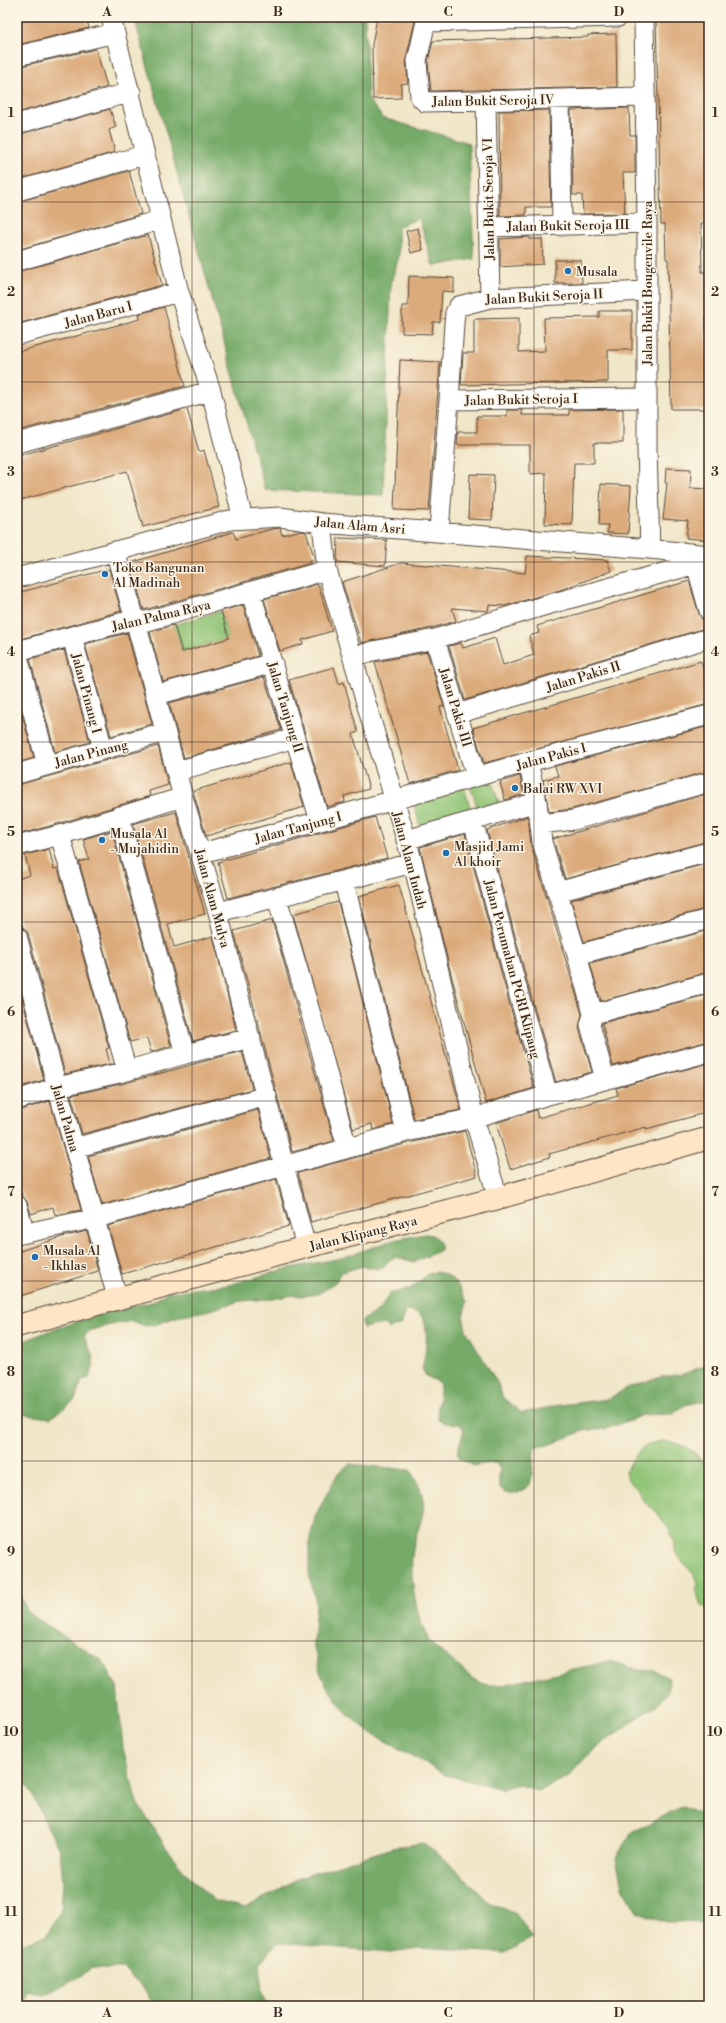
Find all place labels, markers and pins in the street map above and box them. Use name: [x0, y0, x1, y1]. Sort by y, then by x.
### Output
place label: Musala: [576, 264, 618, 280]
marker: Musala: [563, 266, 573, 276]
place label: Toko Bangunan Al Madinah: [112, 560, 205, 591]
marker: Toko Bangunan Al Madinah: [100, 569, 110, 579]
place label: Balai RW XVI: [522, 781, 602, 797]
marker: Balai RW XVI: [510, 783, 520, 793]
place label: Musala Al - Mujahidin: [110, 826, 179, 857]
marker: Musala Al - Mujahidin: [97, 835, 107, 845]
place label: Masjid Jami Al khoir: [453, 839, 524, 870]
marker: Masjid Jami Al khoir: [441, 848, 451, 858]
place label: Musala Al - Ikhlas: [43, 1243, 100, 1274]
marker: Musala Al - Ikhlas: [30, 1252, 40, 1262]

